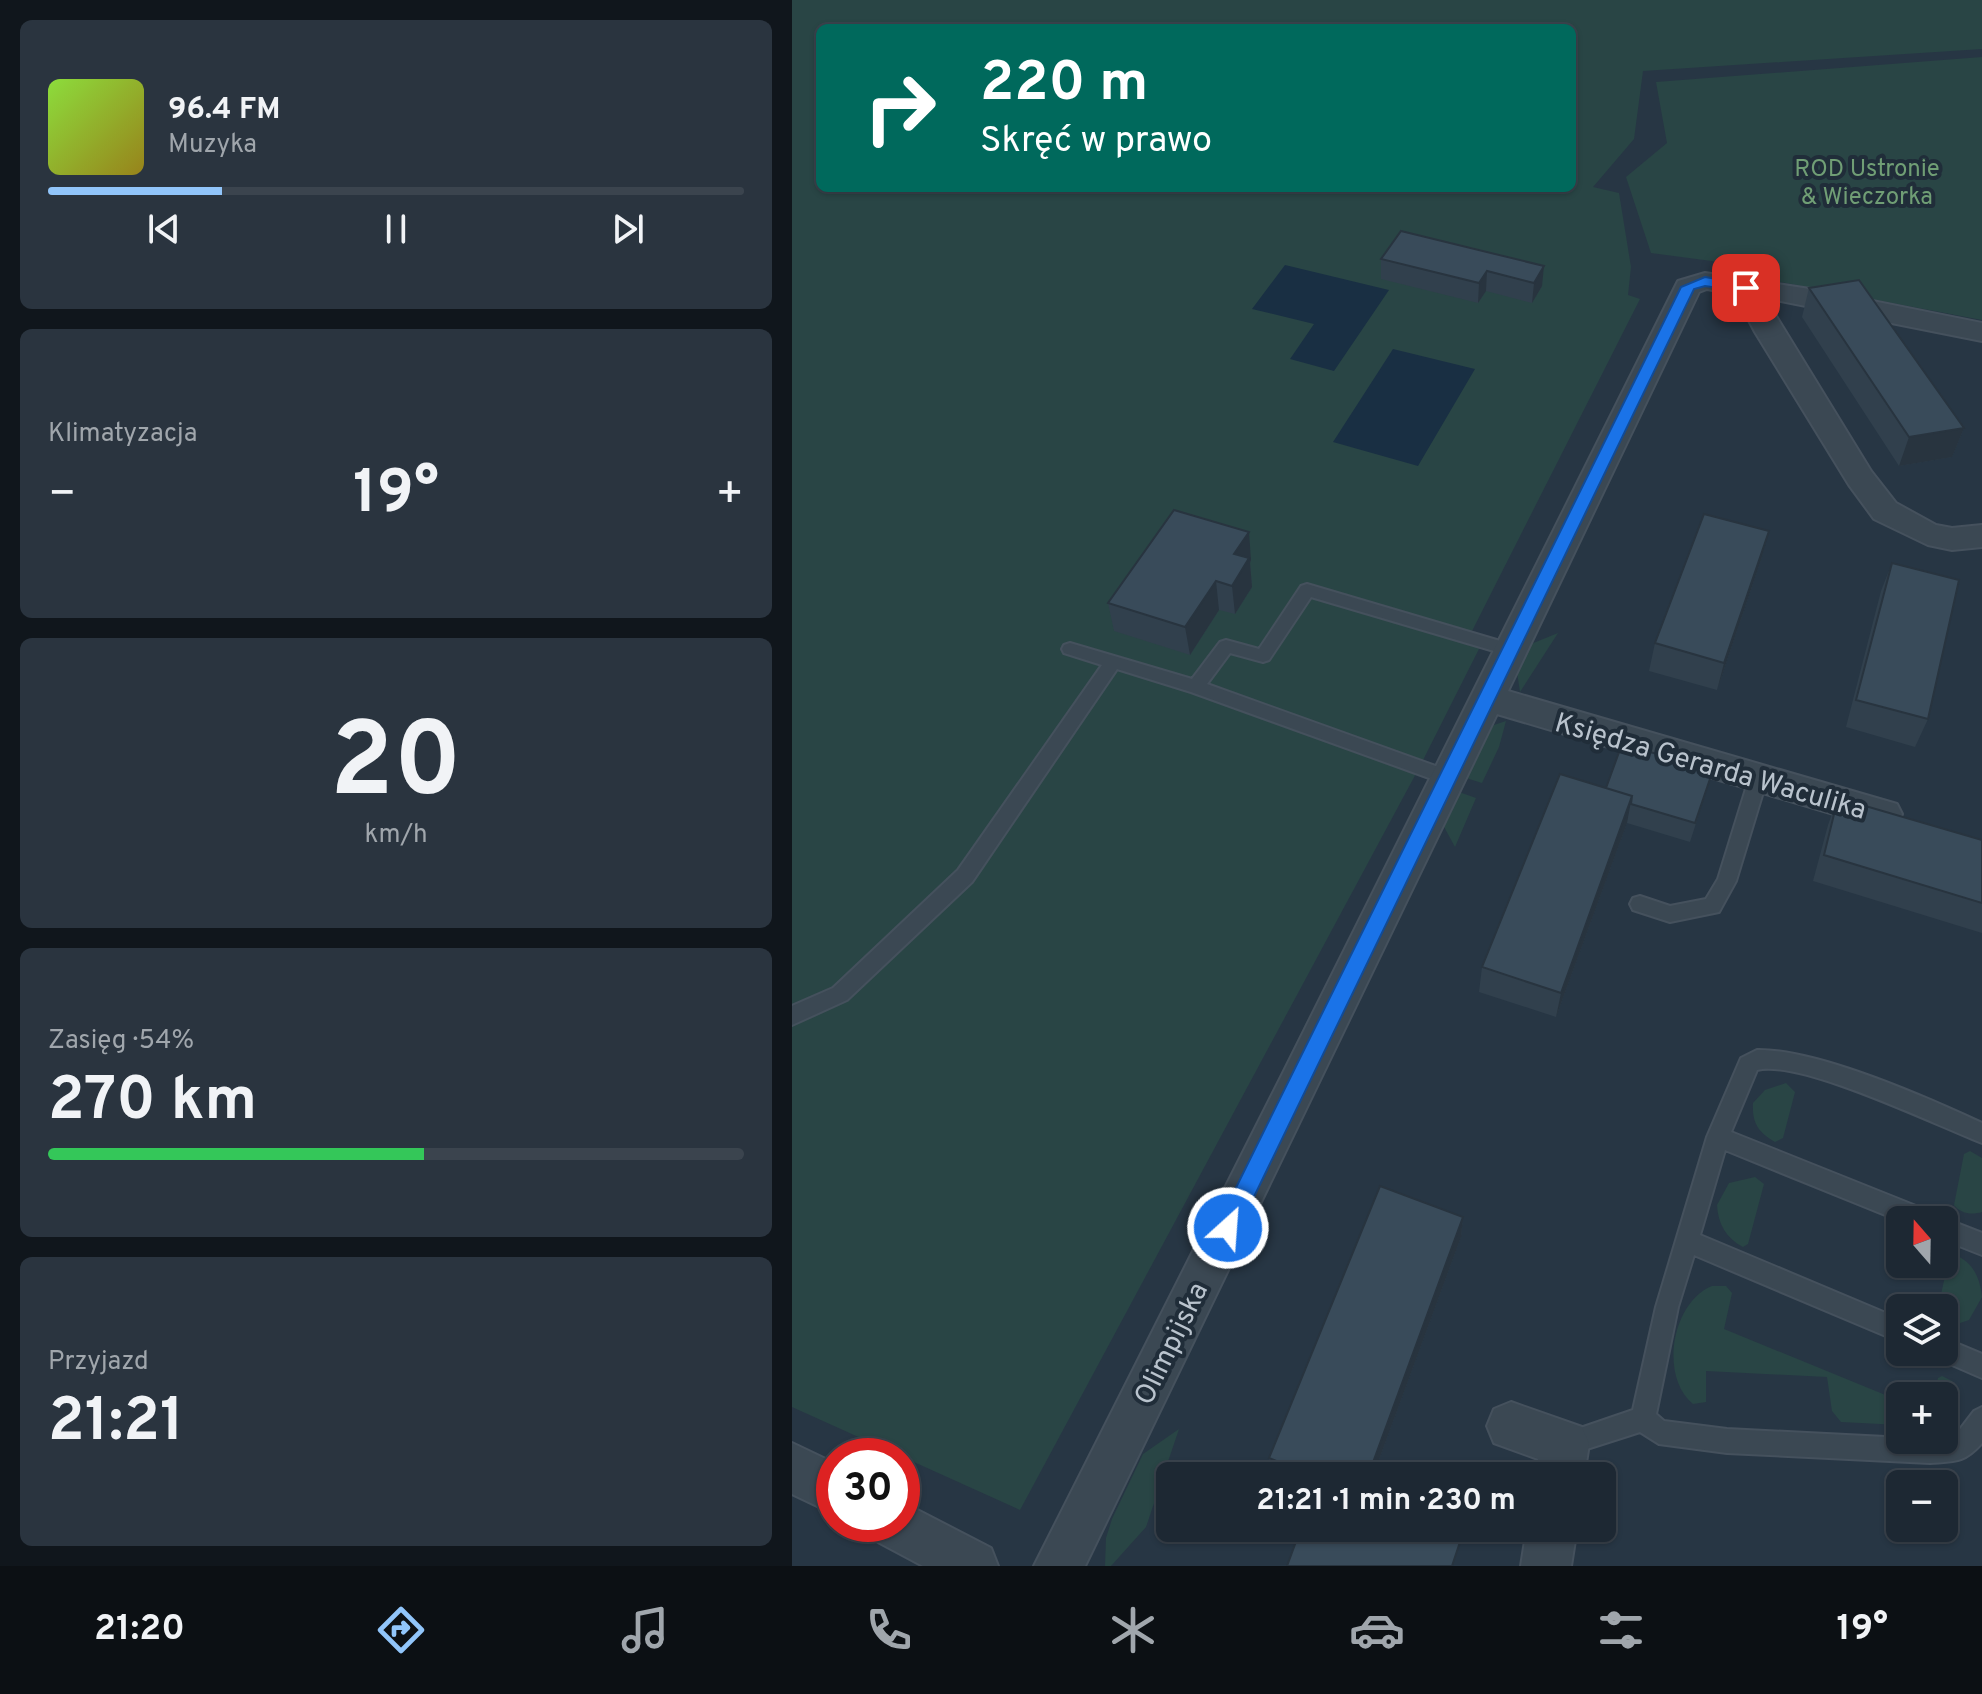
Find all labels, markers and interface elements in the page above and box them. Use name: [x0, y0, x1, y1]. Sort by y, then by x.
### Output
text: 220 m: [980, 50, 1148, 120]
icon: right: [848, 56, 952, 160]
text: 96.4 FM: [168, 92, 280, 129]
text: Skręć w prawo: [980, 119, 1212, 165]
text: Muzyka: [168, 129, 257, 162]
park label: ROD Ustronie & Wieczorka: [1794, 155, 1940, 213]
icon: previous: [142, 207, 186, 251]
icon: pause: [374, 207, 418, 251]
icon: next: [606, 207, 650, 251]
pin: [1712, 254, 1780, 322]
icon: arrive: [1724, 266, 1768, 310]
text: Klimatyzacja: [48, 418, 197, 451]
text: 19°: [353, 458, 439, 534]
text: −: [48, 468, 76, 524]
text: +: [716, 468, 744, 524]
text: 20: [330, 701, 462, 833]
street label: Księdza Gerarda Waculika: [1550, 706, 1870, 830]
text: km/h: [364, 819, 428, 852]
text: Zasięg · 54%: [48, 1025, 194, 1058]
text: 270 km: [48, 1065, 257, 1141]
position arrow: [1186, 1186, 1270, 1270]
north arrow: [1886, 1206, 1958, 1278]
map controls: [1886, 1206, 1958, 1542]
street label: Olimpijska: [1128, 1277, 1218, 1411]
button: layers: [1886, 1294, 1958, 1366]
text: Przyjazd: [48, 1346, 149, 1379]
button: +: [1886, 1382, 1958, 1454]
text: 21:21: [48, 1386, 184, 1462]
speed limit sign: 30: [816, 1438, 920, 1542]
button: −: [1886, 1470, 1958, 1542]
text: 21:21 · 1 min · 230 m: [1256, 1483, 1516, 1520]
icon: directions: [373, 1602, 429, 1658]
icon: music: [617, 1602, 673, 1658]
icon: phone: [861, 1602, 917, 1658]
icon: climate: [1105, 1602, 1161, 1658]
icon: car: [1349, 1602, 1405, 1658]
icon: filters: [1593, 1602, 1649, 1658]
text: 21:20: [94, 1607, 185, 1653]
text: 19°: [1837, 1607, 1888, 1653]

